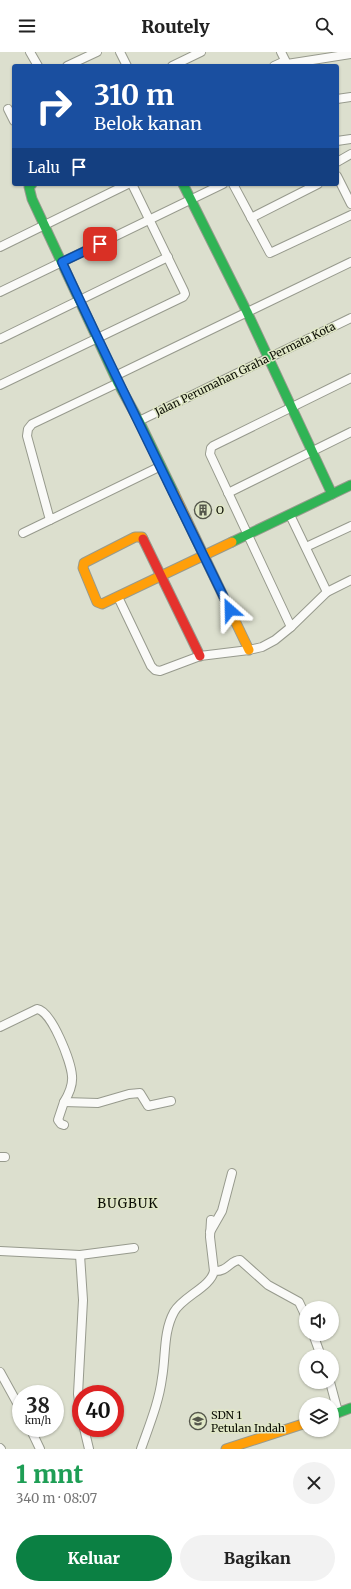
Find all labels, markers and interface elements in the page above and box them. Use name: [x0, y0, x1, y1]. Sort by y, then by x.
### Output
icon: menu: [16, 15, 38, 37]
text: Routely: [141, 15, 210, 38]
icon: search: [313, 15, 335, 37]
text: 310 m: [94, 77, 174, 113]
icon: right: [28, 80, 80, 132]
text: Belok kanan: [94, 112, 202, 135]
icon: arrive: [68, 156, 90, 178]
text: Lalu: [28, 158, 60, 177]
pin: [83, 227, 117, 261]
icon: arrive: [89, 233, 111, 255]
street label: Jalan Perumahan Graha Permata Kota: [152, 319, 338, 419]
building icon: O: [193, 500, 213, 520]
place label: O: [216, 503, 224, 517]
position arrow: [209, 589, 251, 631]
district label: BUGBUK: [97, 1195, 159, 1212]
map controls: [299, 1301, 339, 1437]
button: sound: [299, 1301, 339, 1341]
button: search: [299, 1349, 339, 1389]
speed limit sign: 40: [72, 1385, 124, 1437]
text: 38: [26, 1393, 50, 1418]
button: layers: [299, 1397, 339, 1437]
place label: SDN 1 Petulan Indah: [211, 1408, 286, 1435]
school or university icon: SDN 1 Petulan Indah: [188, 1411, 208, 1431]
text: km/h: [25, 1414, 51, 1427]
text: 1 mnt: [16, 1459, 83, 1490]
button: close: [293, 1462, 335, 1504]
text: 340 m · 08:07: [16, 1490, 97, 1507]
button: Keluar: [16, 1535, 172, 1581]
button: Bagikan: [180, 1535, 335, 1581]

